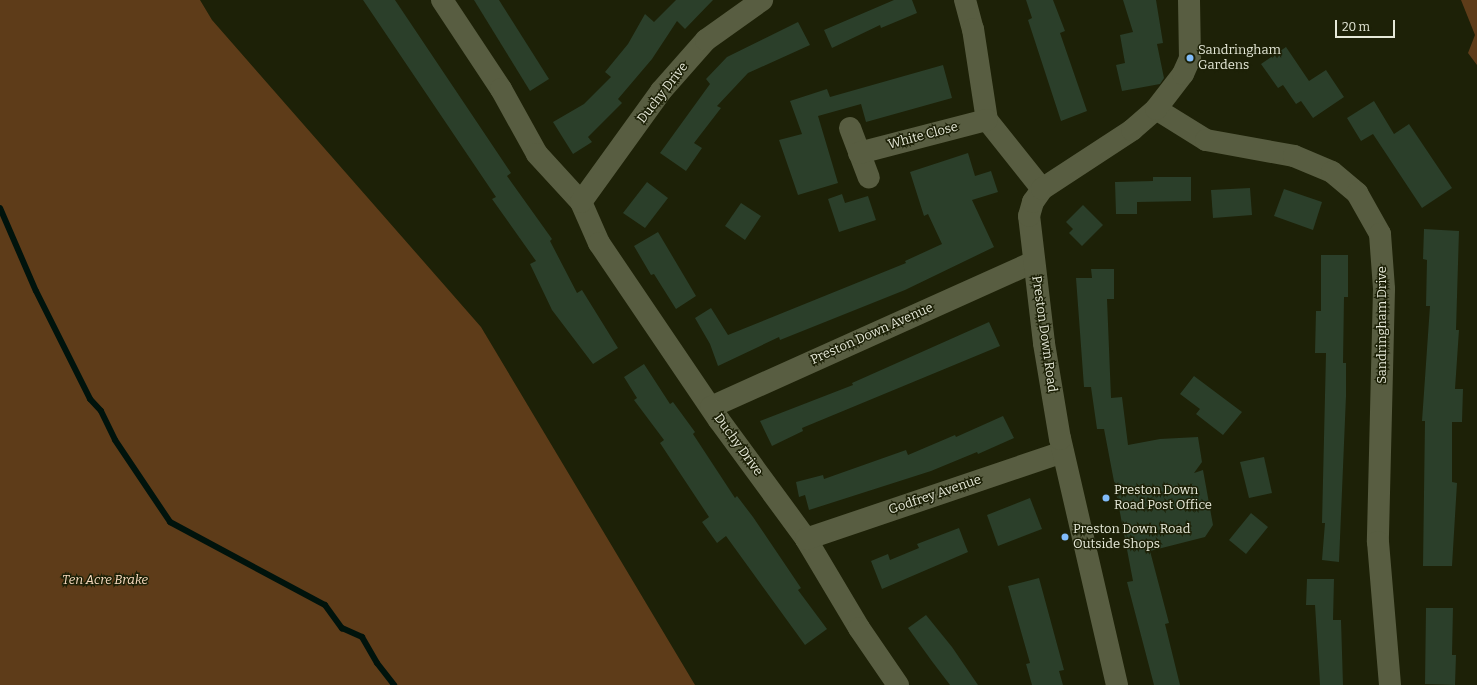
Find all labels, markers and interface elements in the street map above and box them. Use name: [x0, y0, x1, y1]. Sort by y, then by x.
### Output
scale bar: [1337, 12, 1397, 38]
text: 20 m: [1342, 20, 1370, 34]
place label: Sandringham Gardens: [1198, 43, 1281, 74]
marker: Sandringham Gardens: [1185, 53, 1195, 63]
street label: Duchy Drive: [634, 59, 692, 127]
street label: White Close: [886, 119, 960, 153]
street label: Sandringham Drive: [1374, 266, 1390, 384]
street label: Preston Down Road: [1028, 275, 1060, 393]
street label: Preston Down Avenue: [808, 300, 936, 368]
street label: Duchy Drive: [710, 411, 766, 479]
street label: Godfrey Avenue: [887, 472, 983, 518]
place label: Preston Down Road Post Office: [1114, 483, 1212, 514]
marker: Preston Down Road Post Office: [1101, 493, 1111, 503]
place label: Preston Down Road Outside Shops: [1073, 522, 1190, 553]
marker: Preston Down Road Outside Shops: [1060, 532, 1070, 542]
park label: Ten Acre Brake: [62, 572, 148, 588]

